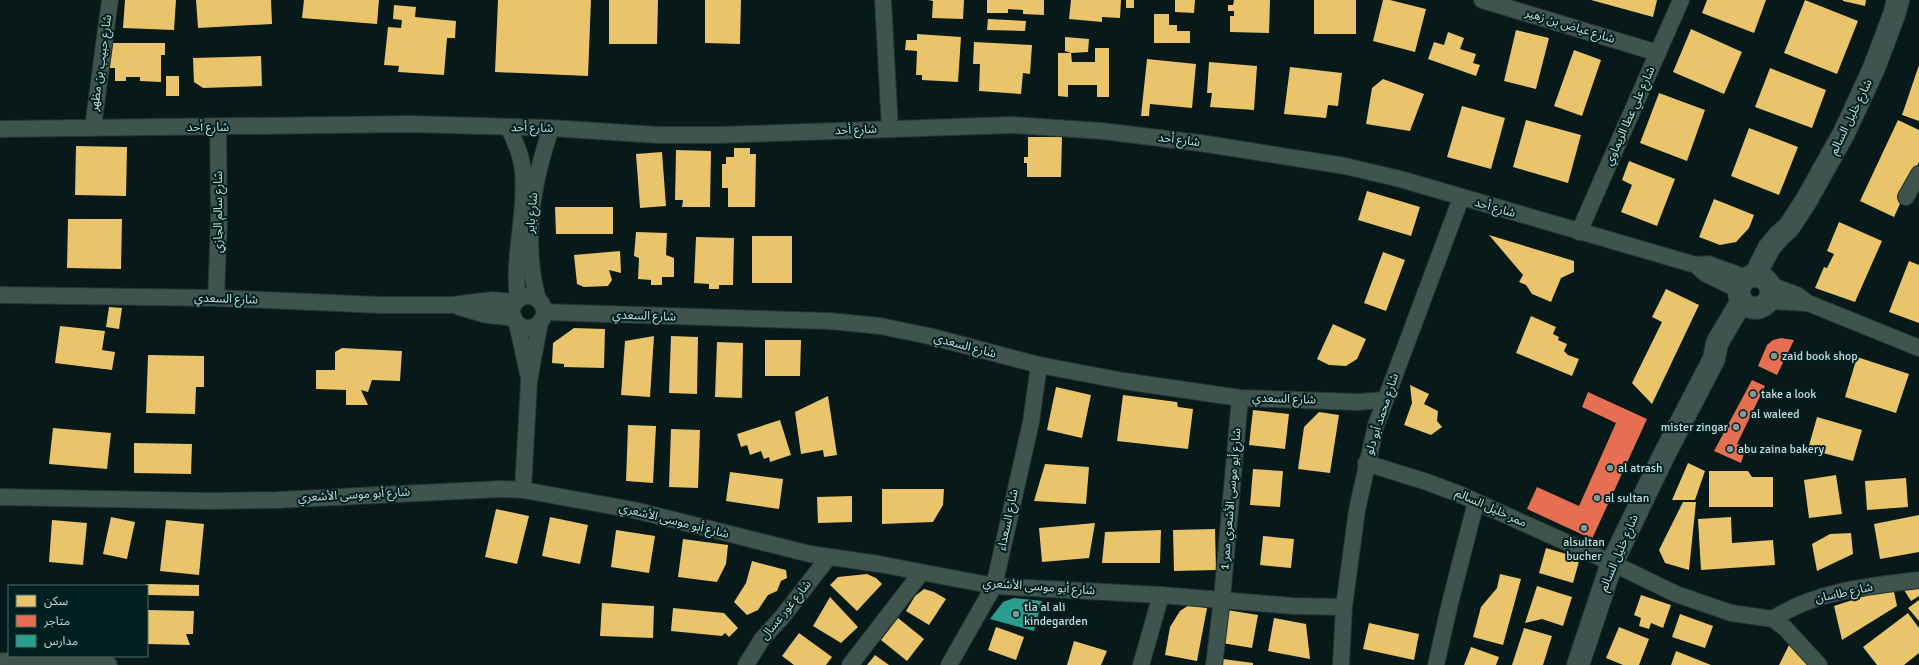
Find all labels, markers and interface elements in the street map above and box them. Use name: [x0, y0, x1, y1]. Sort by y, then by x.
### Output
street label: شارع عياض بن زهير: [1522, 5, 1617, 48]
street label: شارع حبيب بن مظهر: [87, 14, 116, 114]
street label: شارع علي عطا الريماوي: [1601, 64, 1660, 169]
street label: شارع خليل السالم: [1826, 77, 1877, 158]
street label: شارع أحد: [187, 119, 229, 136]
street label: شارع أحد: [511, 120, 553, 137]
street label: شارع أحد: [835, 121, 877, 139]
street label: شارع أحد: [1157, 129, 1201, 151]
street label: شارع سالم الجازي: [211, 171, 227, 253]
street label: شارع باير: [523, 192, 542, 235]
street label: شارع أحد: [1472, 194, 1518, 222]
street label: شارع السعدي: [194, 290, 258, 309]
street label: شارع السعدي: [612, 307, 676, 326]
street label: شارع السعدي: [932, 330, 998, 363]
place label: zaid book shop: [1782, 349, 1858, 364]
marker: zaid book shop: [1769, 351, 1779, 361]
street label: شارع محمد أبو دلو: [1361, 371, 1403, 457]
place label: take a look: [1761, 387, 1816, 402]
marker: take a look: [1748, 389, 1758, 399]
street label: شارع السعدي: [1252, 390, 1316, 409]
place label: al waleed: [1751, 407, 1800, 422]
marker: al waleed: [1738, 409, 1748, 419]
place label: mister zingar: [1661, 420, 1729, 435]
marker: mister zingar: [1731, 422, 1741, 432]
street label: شارع أبو موسى الأشعري ممر 1: [1217, 427, 1246, 571]
place label: abu zaina bakery: [1738, 442, 1825, 457]
marker: abu zaina bakery: [1725, 444, 1735, 454]
place label: al atrash: [1618, 461, 1663, 476]
marker: al atrash: [1605, 463, 1615, 473]
street label: شارع أبو موسى الأشعري: [297, 484, 411, 507]
street label: ممر خليل السالم: [1452, 486, 1529, 531]
street label: شارع السعداء: [994, 488, 1023, 552]
place label: al sultan: [1605, 491, 1649, 506]
marker: al sultan: [1592, 493, 1602, 503]
street label: شارع أبو موسى الأشعري: [617, 500, 731, 544]
street label: شارع خليل السالم: [1596, 512, 1643, 594]
marker: alsultan bucher: [1579, 523, 1589, 533]
place label: alsultan bucher: [1563, 535, 1605, 564]
street label: شارع أبو موسى الأشعري: [982, 575, 1096, 600]
street label: شارع غور عسال: [757, 577, 816, 644]
street label: شارع طاسان: [1814, 580, 1875, 607]
legend: [8, 585, 148, 657]
text: سكن: [44, 594, 68, 609]
place label: tla al ali kindegarden: [1024, 600, 1088, 629]
marker: tla al ali kindegarden: [1011, 609, 1021, 619]
text: متاجر: [43, 614, 70, 629]
text: مدارس: [44, 634, 78, 649]

